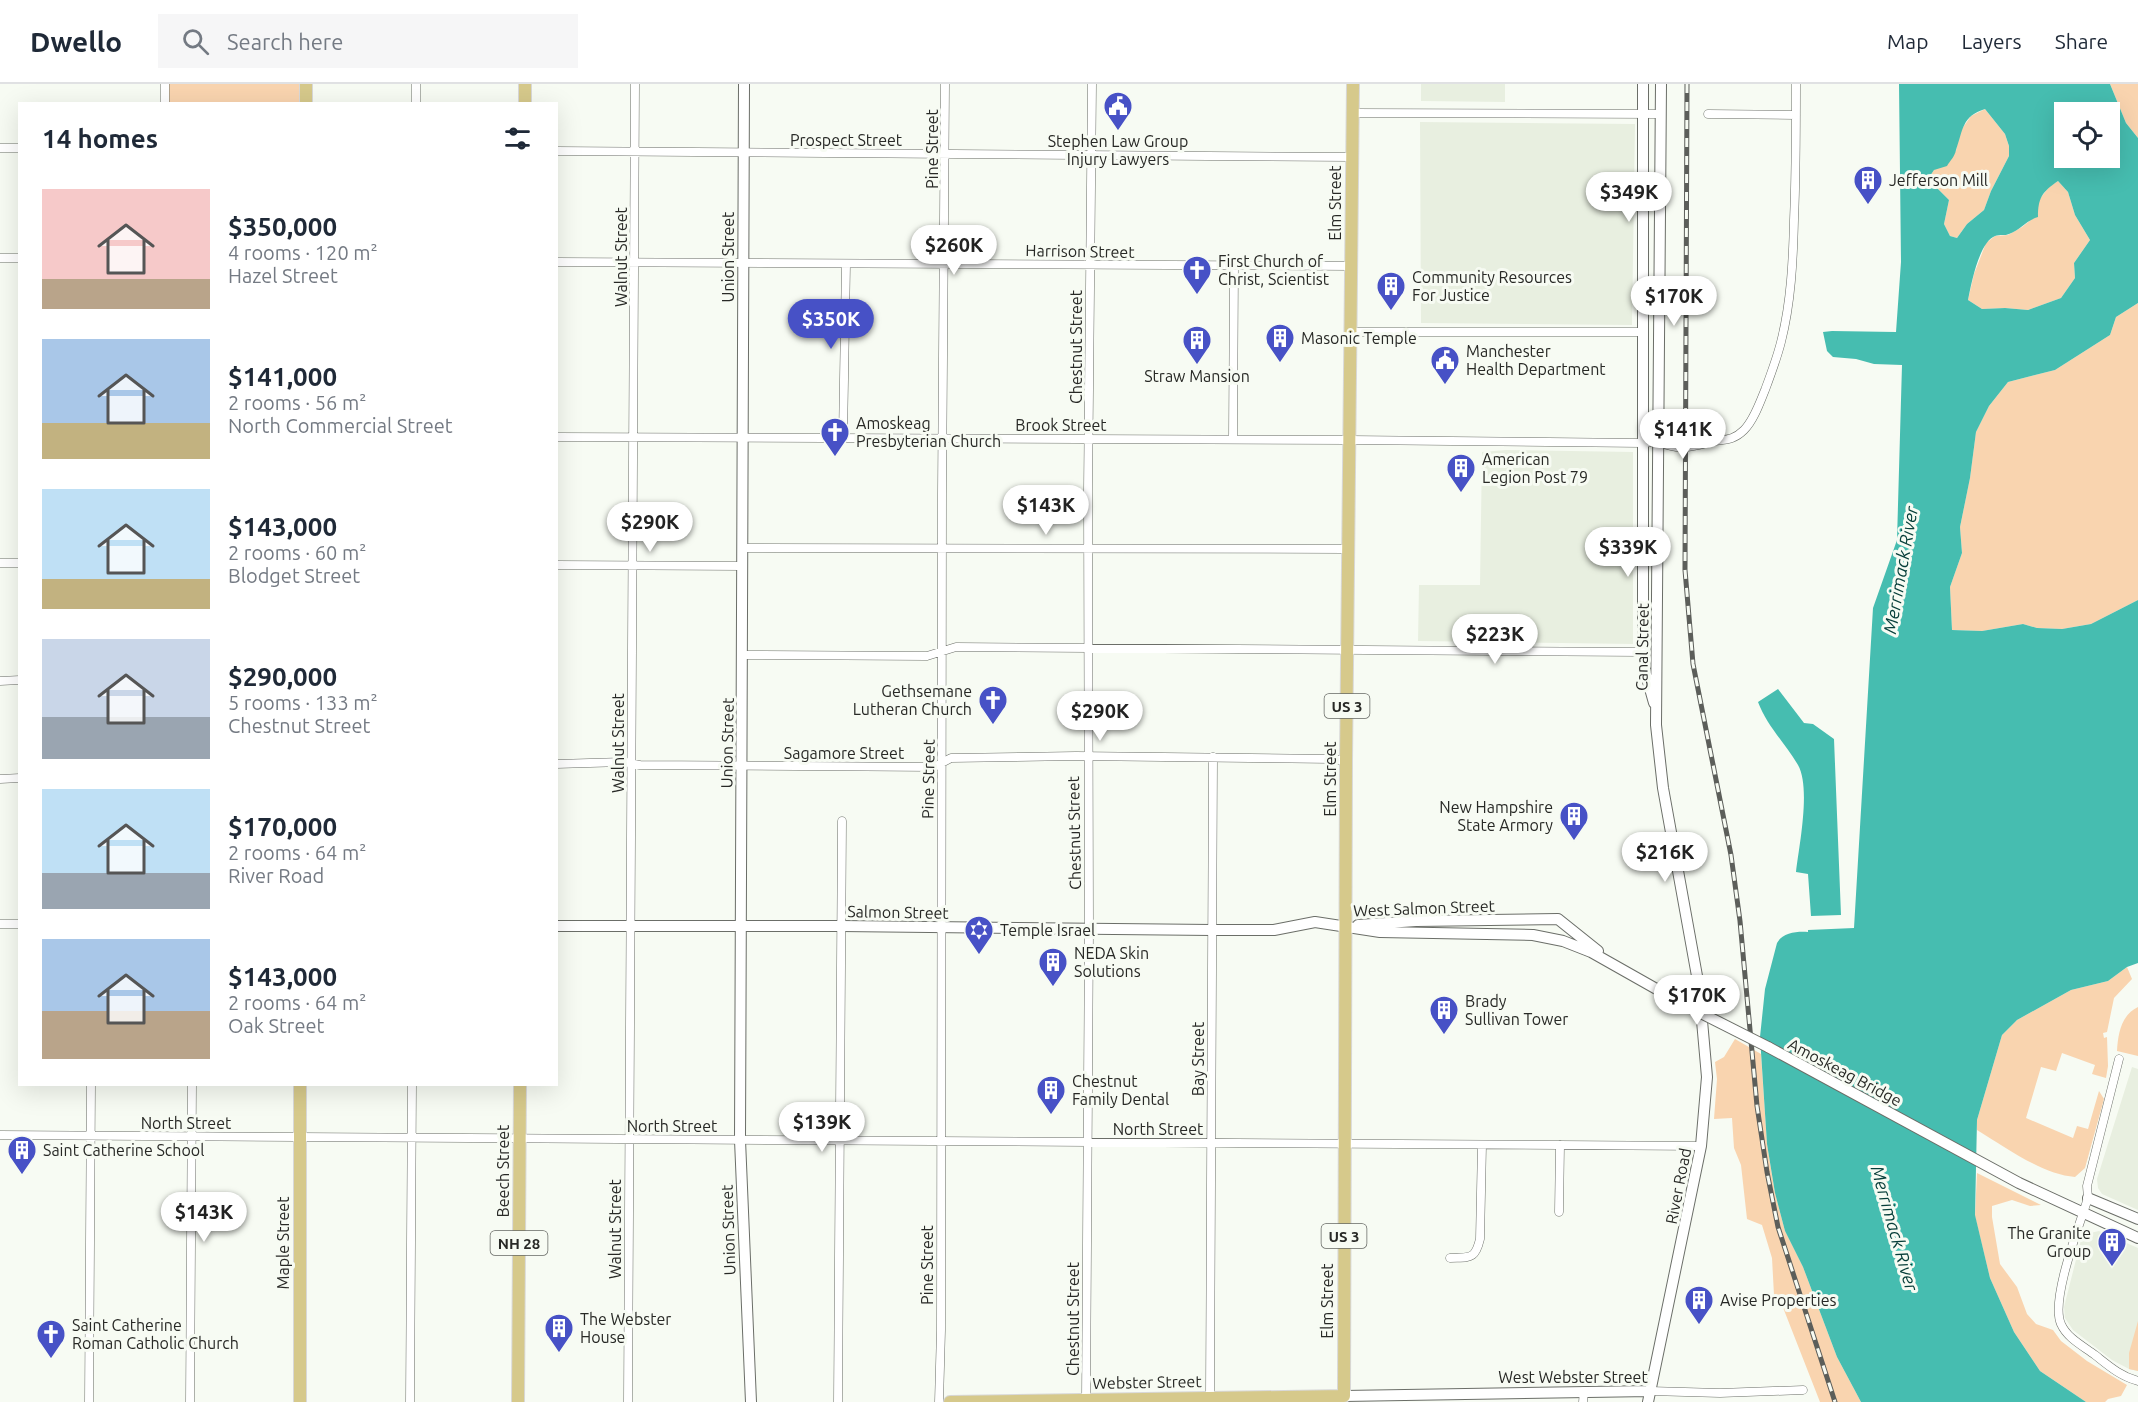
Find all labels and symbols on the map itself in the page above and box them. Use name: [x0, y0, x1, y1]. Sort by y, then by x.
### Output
public building icon: Stephen Law Group Injury Lawyers: [1102, 90, 1134, 132]
street label: Pine Street: [923, 108, 941, 189]
street label: Prospect Street: [790, 131, 903, 149]
place label: Stephen Law Group Injury Lawyers: [1048, 132, 1188, 168]
building icon: Jefferson Mill: [1852, 164, 1884, 206]
street label: Elm Street: [1326, 165, 1344, 241]
place label: Jefferson Mill: [1889, 171, 1988, 189]
pin: $349K: [1587, 172, 1671, 223]
street label: Walnut Street: [612, 206, 630, 307]
street label: Union Street: [719, 211, 737, 302]
pin: $260K: [912, 225, 996, 276]
street label: Harrison Street: [1025, 241, 1135, 261]
place label: First Church of Christ, Scientist: [1218, 252, 1330, 288]
church icon: First Church of Christ, Scientist: [1181, 254, 1213, 296]
place label: Community Resources For Justice: [1412, 268, 1572, 304]
building icon: Community Resources For Justice: [1375, 270, 1407, 312]
pin: $170K: [1632, 276, 1716, 327]
street label: Chestnut Street: [1067, 289, 1085, 404]
pin: $350K: [789, 299, 873, 350]
building icon: Masonic Temple: [1264, 322, 1296, 364]
building icon: Straw Mansion: [1181, 324, 1213, 366]
place label: Masonic Temple: [1301, 329, 1417, 347]
place label: Manchester Health Department: [1466, 342, 1606, 378]
public building icon: Manchester Health Department: [1429, 344, 1461, 386]
place label: Straw Mansion: [1144, 367, 1250, 385]
pin: $141K: [1641, 409, 1725, 460]
place label: Amoskeag Presbyterian Church: [856, 414, 1001, 450]
church icon: Amoskeag Presbyterian Church: [819, 416, 851, 458]
street label: Brook Street: [1015, 416, 1107, 434]
place label: American Legion Post 79: [1482, 450, 1588, 486]
building icon: American Legion Post 79: [1445, 452, 1477, 494]
pin: $143K: [1004, 485, 1088, 536]
pin: $290K: [608, 502, 692, 553]
water label: Merrimack River: [1879, 504, 1921, 635]
pin: $339K: [1586, 527, 1670, 578]
street label: Canal Street: [1632, 602, 1652, 691]
pin: $223K: [1453, 614, 1537, 665]
place label: Gethsemane Lutheran Church: [853, 682, 972, 718]
church icon: Gethsemane Lutheran Church: [977, 684, 1009, 726]
pin: $290K: [1058, 691, 1142, 742]
street label: Walnut Street: [609, 692, 627, 793]
road number: US 3: [1324, 694, 1370, 718]
street label: Union Street: [717, 697, 737, 789]
street label: Pine Street: [918, 738, 938, 819]
street label: Elm Street: [1321, 741, 1339, 817]
street label: Sagamore Street: [784, 744, 905, 762]
street label: Chestnut Street: [1064, 775, 1084, 890]
place label: New Hampshire State Armory: [1439, 798, 1553, 834]
building icon: New Hampshire State Armory: [1558, 800, 1590, 842]
pin: $216K: [1623, 832, 1707, 883]
street label: West Salmon Street: [1353, 897, 1496, 919]
street label: Salmon Street: [847, 902, 950, 922]
synagogue icon: Temple Israel: [963, 914, 995, 956]
place label: Temple Israel: [1000, 921, 1095, 939]
place label: NEDA Skin Solutions: [1074, 944, 1149, 980]
building icon: NEDA Skin Solutions: [1037, 946, 1069, 988]
pin: $170K: [1655, 975, 1739, 1026]
place label: Brady Sullivan Tower: [1465, 992, 1568, 1028]
building icon: Brady Sullivan Tower: [1428, 994, 1460, 1036]
street label: Bay Street: [1189, 1021, 1207, 1096]
street label: Amoskeag Bridge: [1785, 1035, 1905, 1109]
place label: Chestnut Family Dental: [1072, 1072, 1169, 1108]
building icon: Chestnut Family Dental: [1035, 1074, 1067, 1116]
pin: $139K: [780, 1102, 864, 1153]
street label: North Street: [141, 1114, 232, 1132]
street label: North Street: [627, 1117, 718, 1135]
street label: North Street: [1113, 1120, 1204, 1138]
street label: Beech Street: [494, 1124, 512, 1217]
building icon: Saint Catherine School: [6, 1134, 38, 1176]
place label: Saint Catherine School: [43, 1141, 204, 1159]
street label: River Road: [1662, 1146, 1694, 1226]
water label: Merrimack River: [1868, 1163, 1923, 1294]
street label: Walnut Street: [606, 1178, 624, 1279]
street label: Union Street: [717, 1184, 739, 1276]
pin: $143K: [162, 1192, 246, 1243]
street label: Maple Street: [274, 1196, 292, 1289]
street label: Pine Street: [918, 1224, 936, 1305]
road number: US 3: [1322, 1224, 1366, 1248]
place label: The Granite Group: [2007, 1224, 2091, 1260]
building icon: The Granite Group: [2096, 1226, 2128, 1268]
road number: NH 28: [490, 1231, 548, 1255]
street label: Chestnut Street: [1064, 1261, 1082, 1376]
street label: Elm Street: [1318, 1263, 1336, 1339]
building icon: Avise Properties: [1683, 1284, 1715, 1326]
place label: Avise Properties: [1720, 1291, 1837, 1309]
place label: The Webster House: [580, 1310, 671, 1346]
building icon: The Webster House: [543, 1312, 575, 1354]
place label: Saint Catherine Roman Catholic Church: [72, 1316, 239, 1352]
church icon: Saint Catherine Roman Catholic Church: [35, 1318, 67, 1360]
street label: West Webster Street: [1498, 1368, 1648, 1386]
street label: Webster Street: [1092, 1372, 1202, 1392]

